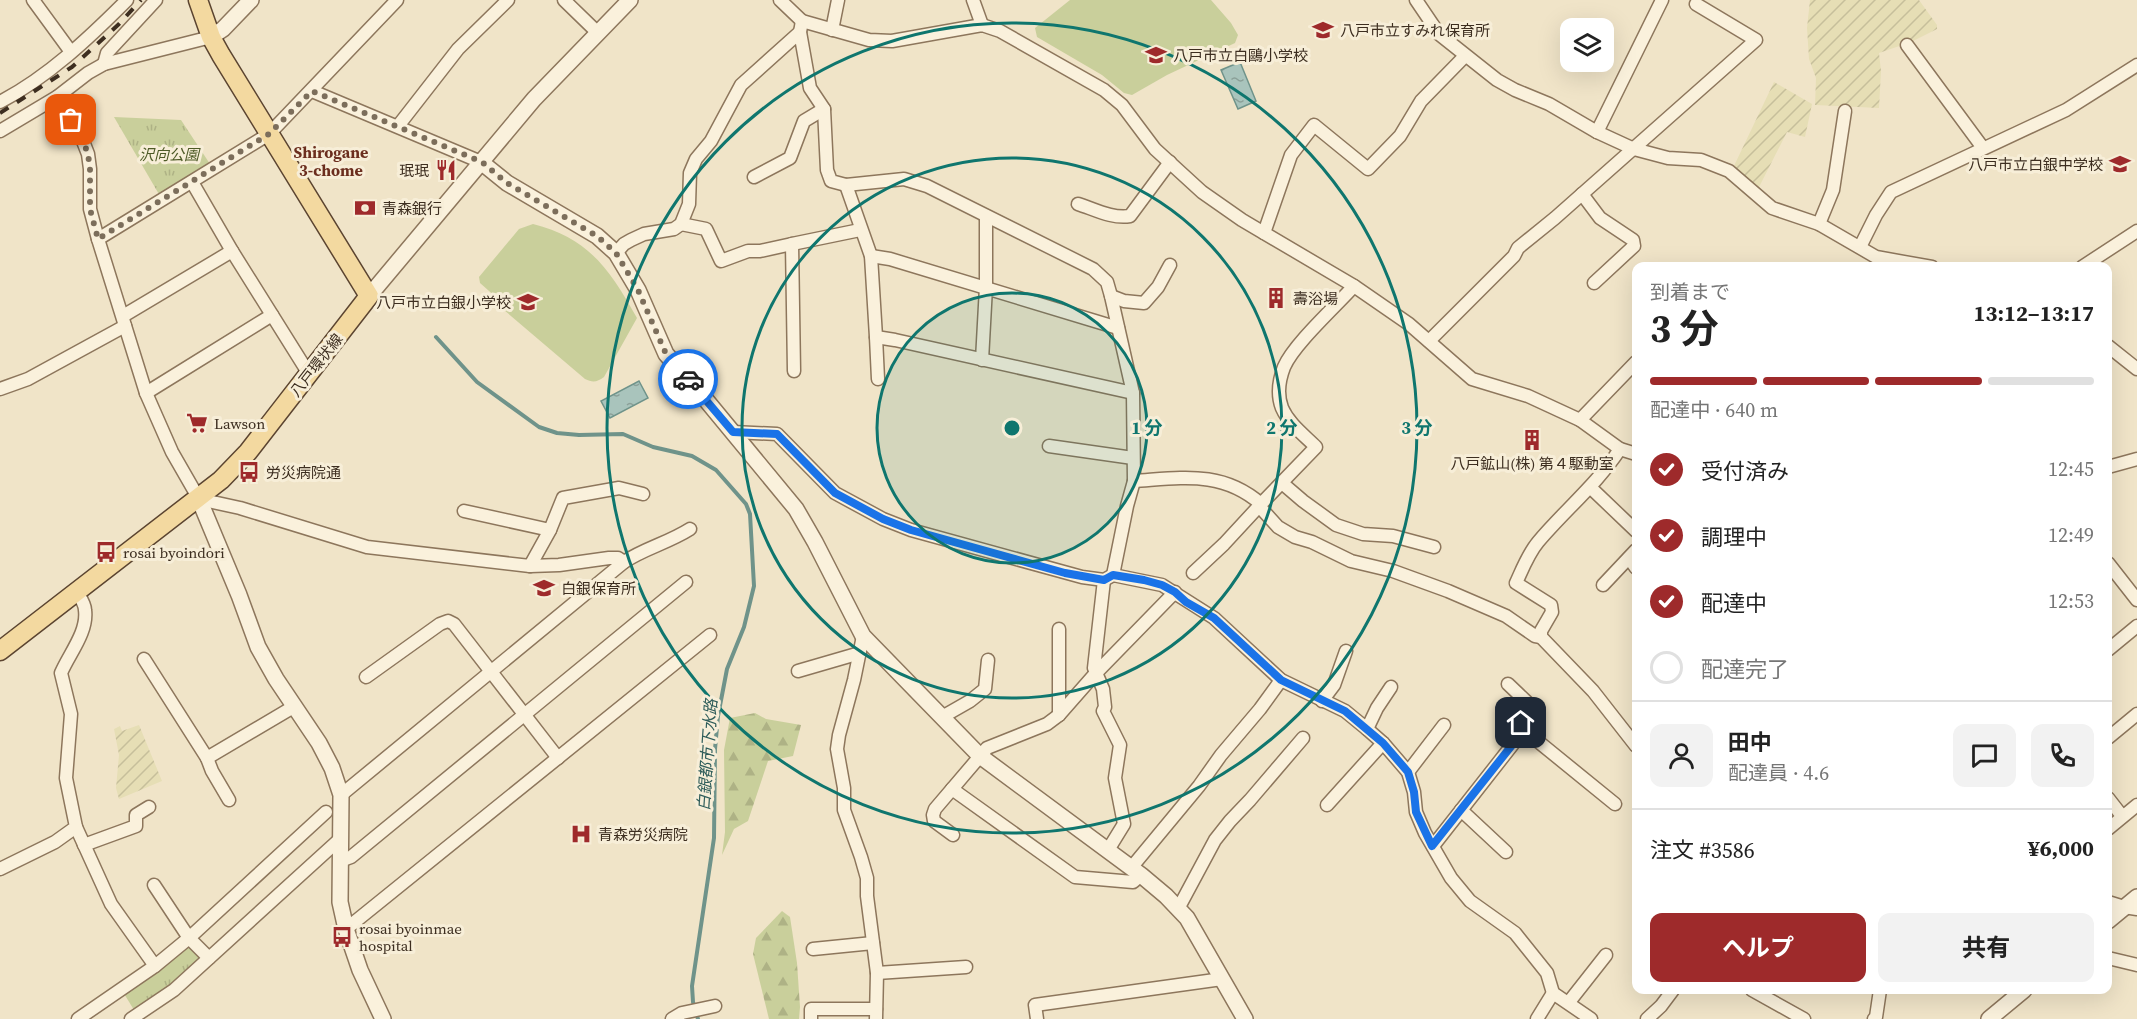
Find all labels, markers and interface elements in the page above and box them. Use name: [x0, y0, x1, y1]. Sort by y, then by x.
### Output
school or university icon: 八戸市立すみれ保育所: [1311, 18, 1335, 42]
map controls: [1560, 18, 1614, 72]
button: layers: [1560, 18, 1614, 72]
place label: 八戸市立すみれ保育所: [1340, 20, 1490, 41]
school or university icon: 八戸市立白鷗小学校: [1144, 43, 1168, 67]
place label: 八戸市立白鷗小学校: [1173, 45, 1308, 66]
pin: [45, 94, 96, 145]
icon: bag: [54, 103, 87, 136]
district label: Shirogane 3-chome: [294, 141, 368, 181]
park label: 沢向公園: [139, 144, 201, 165]
school or university icon: 八戸市立白銀中学校: [2108, 152, 2132, 176]
place label: 八戸市立白銀中学校: [1968, 154, 2103, 175]
restaurant icon: 珉珉: [434, 158, 458, 182]
place label: 珉珉: [399, 160, 429, 181]
bank icon: 青森銀行: [353, 196, 377, 220]
place label: 青森銀行: [382, 198, 442, 219]
text: 到着まで: [1650, 278, 1730, 306]
building icon: 壽浴場: [1264, 286, 1288, 310]
place label: 壽浴場: [1293, 288, 1338, 309]
school or university icon: 八戸市立白銀小学校: [516, 290, 540, 314]
place label: 八戸市立白銀小学校: [376, 292, 511, 313]
text: 13:12–13:17: [1974, 298, 2094, 328]
text: 3 分: [1650, 302, 1718, 355]
street label: 八戸環状線: [285, 329, 347, 401]
courier: [658, 349, 718, 409]
icon: car: [672, 363, 705, 396]
text: 配達中 · 640 m: [1650, 396, 1778, 424]
supermarket icon: Lawson: [185, 411, 209, 435]
place label: Lawson: [214, 413, 265, 434]
text: 1 分: [1131, 415, 1163, 440]
text: 2 分: [1266, 415, 1298, 440]
text: 3 分: [1401, 415, 1433, 440]
centre of rings: [1002, 418, 1022, 438]
building icon: 八戸鉱山(株) 第４駆動室: [1520, 428, 1544, 452]
place label: 八戸鉱山(株) 第４駆動室: [1450, 453, 1614, 474]
icon: check: [1650, 453, 1683, 486]
text: 12:45: [2048, 455, 2094, 483]
text: 受付済み: [1701, 456, 1789, 486]
bus stop icon: 労災病院通: [237, 460, 261, 484]
place label: 労災病院通: [266, 462, 341, 483]
icon: check: [1650, 519, 1683, 552]
text: 12:49: [2048, 521, 2094, 549]
text: 調理中: [1701, 522, 1767, 552]
bus stop icon: rosai byoindori: [94, 540, 118, 564]
place label: rosai byoindori: [123, 542, 225, 563]
school or university icon: 白銀保育所: [532, 576, 556, 600]
place label: 白銀保育所: [561, 578, 636, 599]
icon: check: [1650, 585, 1683, 618]
text: 12:53: [2048, 587, 2094, 615]
text: 配達中: [1701, 588, 1767, 618]
text: 配達完了: [1701, 654, 1789, 684]
water label: 白銀都市下水路: [692, 696, 722, 812]
pin: [1495, 697, 1546, 748]
icon: home: [1504, 706, 1537, 739]
button: person: [1650, 724, 1713, 787]
button: chat: [1953, 724, 2016, 787]
button: phone: [2031, 724, 2094, 787]
text: 田中: [1728, 727, 1772, 757]
text: 配達員 · 4.6: [1728, 759, 1829, 787]
hospital icon: 青森労災病院: [569, 822, 593, 846]
place label: 青森労災病院: [598, 824, 688, 845]
text: ¥6,000: [2028, 833, 2094, 863]
text: 注文 #3586: [1650, 835, 1755, 865]
button: ヘルプ: [1650, 913, 1866, 982]
button: 共有: [1878, 913, 2094, 982]
place label: rosai byoinmae hospital: [359, 918, 462, 956]
bus stop icon: rosai byoinmae hospital: [330, 925, 354, 949]

